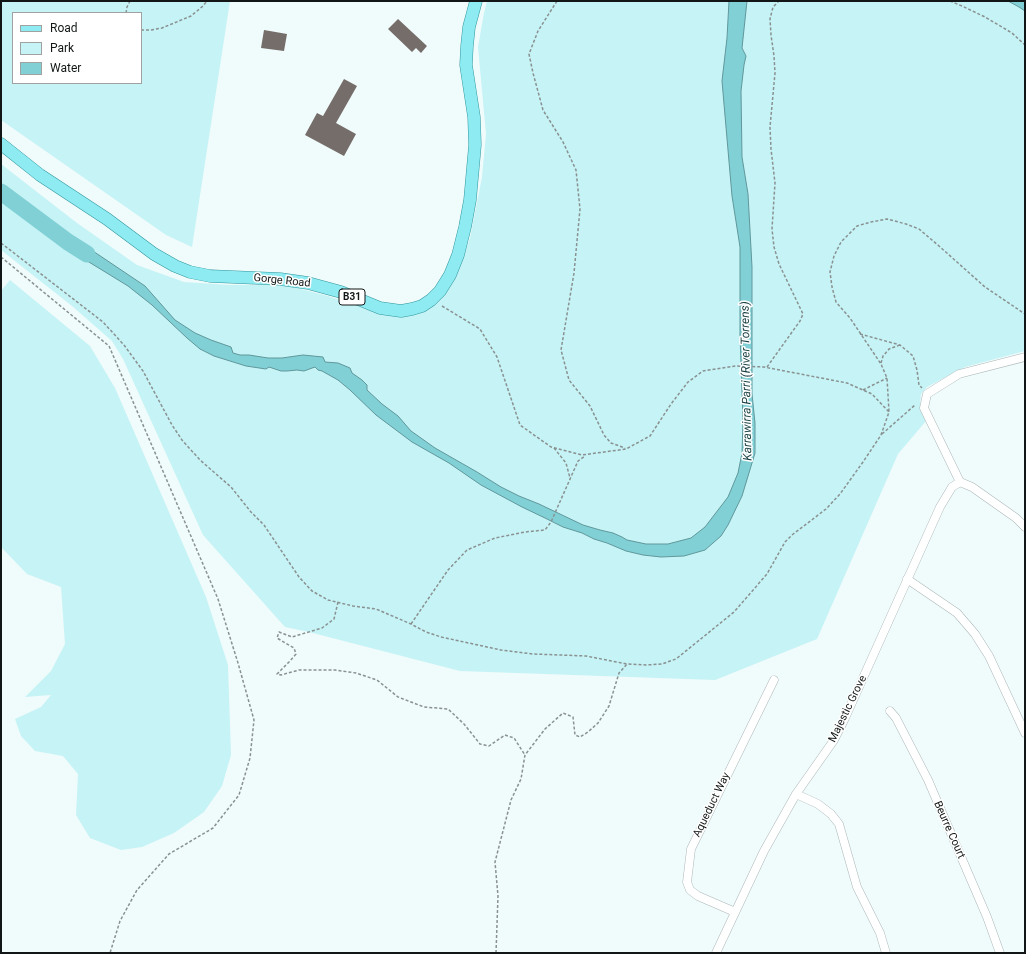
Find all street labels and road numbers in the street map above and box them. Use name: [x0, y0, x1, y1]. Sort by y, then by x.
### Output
street label: Gorge Road: [253, 271, 311, 291]
road number: B31: [339, 289, 365, 305]
street label: Majestic Grove: [826, 673, 870, 745]
street label: Aqueduct Way: [691, 770, 733, 840]
street label: Beurre Court: [930, 799, 968, 861]

